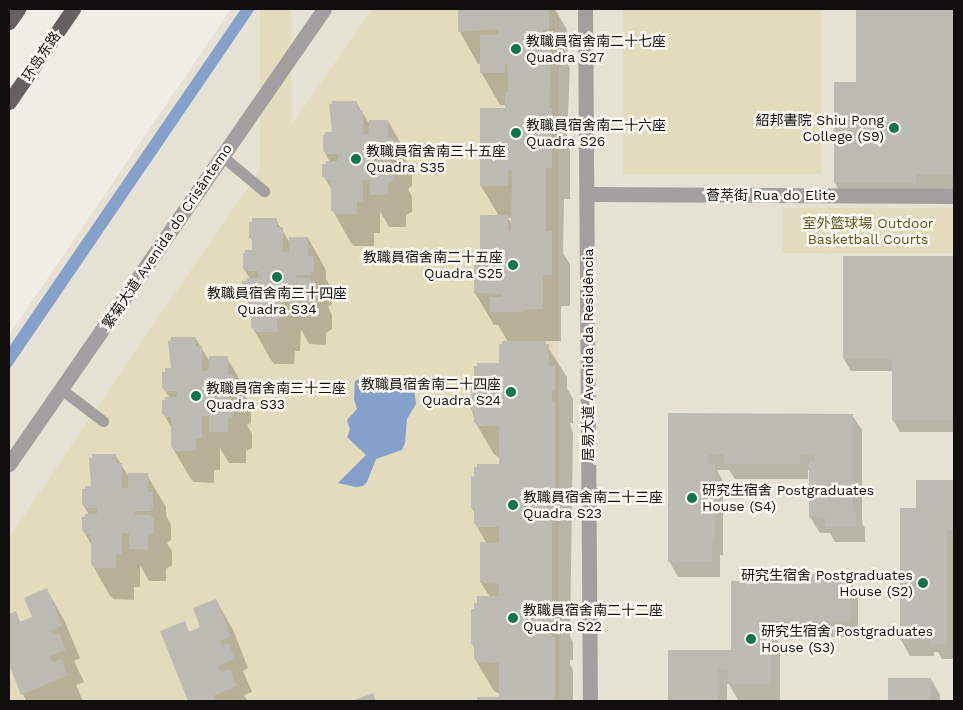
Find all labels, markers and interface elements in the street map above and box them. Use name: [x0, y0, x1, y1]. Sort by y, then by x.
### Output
street label: 环岛东路: [18, 28, 64, 84]
place label: 教職員宿舍南二十七座 Quadra S27: [526, 33, 666, 65]
marker: 教職員宿舍南二十七座 Quadra S27: [510, 43, 522, 55]
place label: 紹邦書院 Shiu Pong College (S9): [756, 112, 884, 144]
place label: 教職員宿舍南二十六座 Quadra S26: [526, 117, 666, 150]
marker: 紹邦書院 Shiu Pong College (S9): [888, 122, 900, 134]
marker: 教職員宿舍南二十六座 Quadra S26: [510, 127, 522, 139]
street label: 繁菊大道 Avenida do Crisântemo: [99, 140, 235, 332]
place label: 教職員宿舍南三十五座 Quadra S35: [366, 143, 506, 176]
marker: 教職員宿舍南三十五座 Quadra S35: [350, 153, 362, 165]
street label: 薈萃街 Rua do Elite: [706, 187, 836, 203]
park label: 室外籃球場 Outdoor Basketball Courts: [802, 215, 934, 248]
street label: 居易大道 Avenida da Residência: [580, 248, 596, 462]
place label: 教職員宿舍南二十五座 Quadra S25: [363, 249, 503, 282]
marker: 教職員宿舍南二十五座 Quadra S25: [507, 259, 519, 271]
marker: 教職員宿舍南三十四座 Quadra S34: [271, 271, 283, 283]
place label: 教職員宿舍南三十四座 Quadra S34: [207, 285, 347, 318]
place label: 教職員宿舍南二十四座 Quadra S24: [361, 376, 501, 408]
place label: 教職員宿舍南三十三座 Quadra S33: [206, 380, 346, 412]
marker: 教職員宿舍南二十四座 Quadra S24: [505, 386, 517, 398]
marker: 教職員宿舍南三十三座 Quadra S33: [190, 390, 202, 402]
place label: 研究生宿舍 Postgraduates House (S4): [702, 482, 874, 514]
place label: 教職員宿舍南二十三座 Quadra S23: [523, 489, 663, 522]
marker: 研究生宿舍 Postgraduates House (S4): [686, 492, 698, 504]
marker: 教職員宿舍南二十三座 Quadra S23: [507, 499, 519, 511]
place label: 研究生宿舍 Postgraduates House (S2): [741, 567, 913, 600]
marker: 研究生宿舍 Postgraduates House (S2): [917, 577, 929, 589]
place label: 教職員宿舍南二十二座 Quadra S22: [523, 602, 663, 634]
marker: 教職員宿舍南二十二座 Quadra S22: [507, 612, 519, 624]
place label: 研究生宿舍 Postgraduates House (S3): [761, 623, 933, 656]
marker: 研究生宿舍 Postgraduates House (S3): [745, 633, 757, 645]

